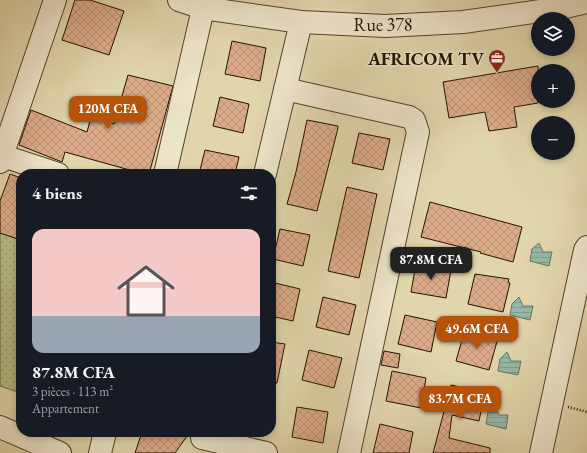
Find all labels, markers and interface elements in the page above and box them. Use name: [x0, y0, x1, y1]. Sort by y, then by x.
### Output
map controls: [531, 12, 575, 160]
button: layers: [531, 12, 575, 56]
street label: Rue 378: [354, 13, 412, 36]
place label: AFRICOM TV: [367, 47, 484, 70]
office icon: AFRICOM TV: [487, 48, 507, 73]
button: +: [531, 64, 575, 108]
pin: 120M CFA: [67, 96, 149, 130]
text: 120M CFA: [78, 100, 138, 117]
button: −: [531, 116, 575, 160]
text: 4 biens: [32, 182, 82, 204]
icon: filters: [238, 182, 260, 204]
pin: 87.8M CFA: [385, 247, 477, 281]
text: 87.8M CFA: [399, 251, 463, 268]
icon: home: [110, 255, 182, 327]
pin: 49.6M CFA: [431, 316, 523, 350]
text: 49.6M CFA: [445, 320, 509, 337]
text: 87.8M CFA: [32, 361, 115, 383]
text: 3 pièces · 113 m²: [32, 383, 113, 400]
pin: 83.7M CFA: [414, 386, 506, 420]
text: 83.7M CFA: [428, 390, 492, 407]
text: Appartement: [32, 400, 99, 417]

